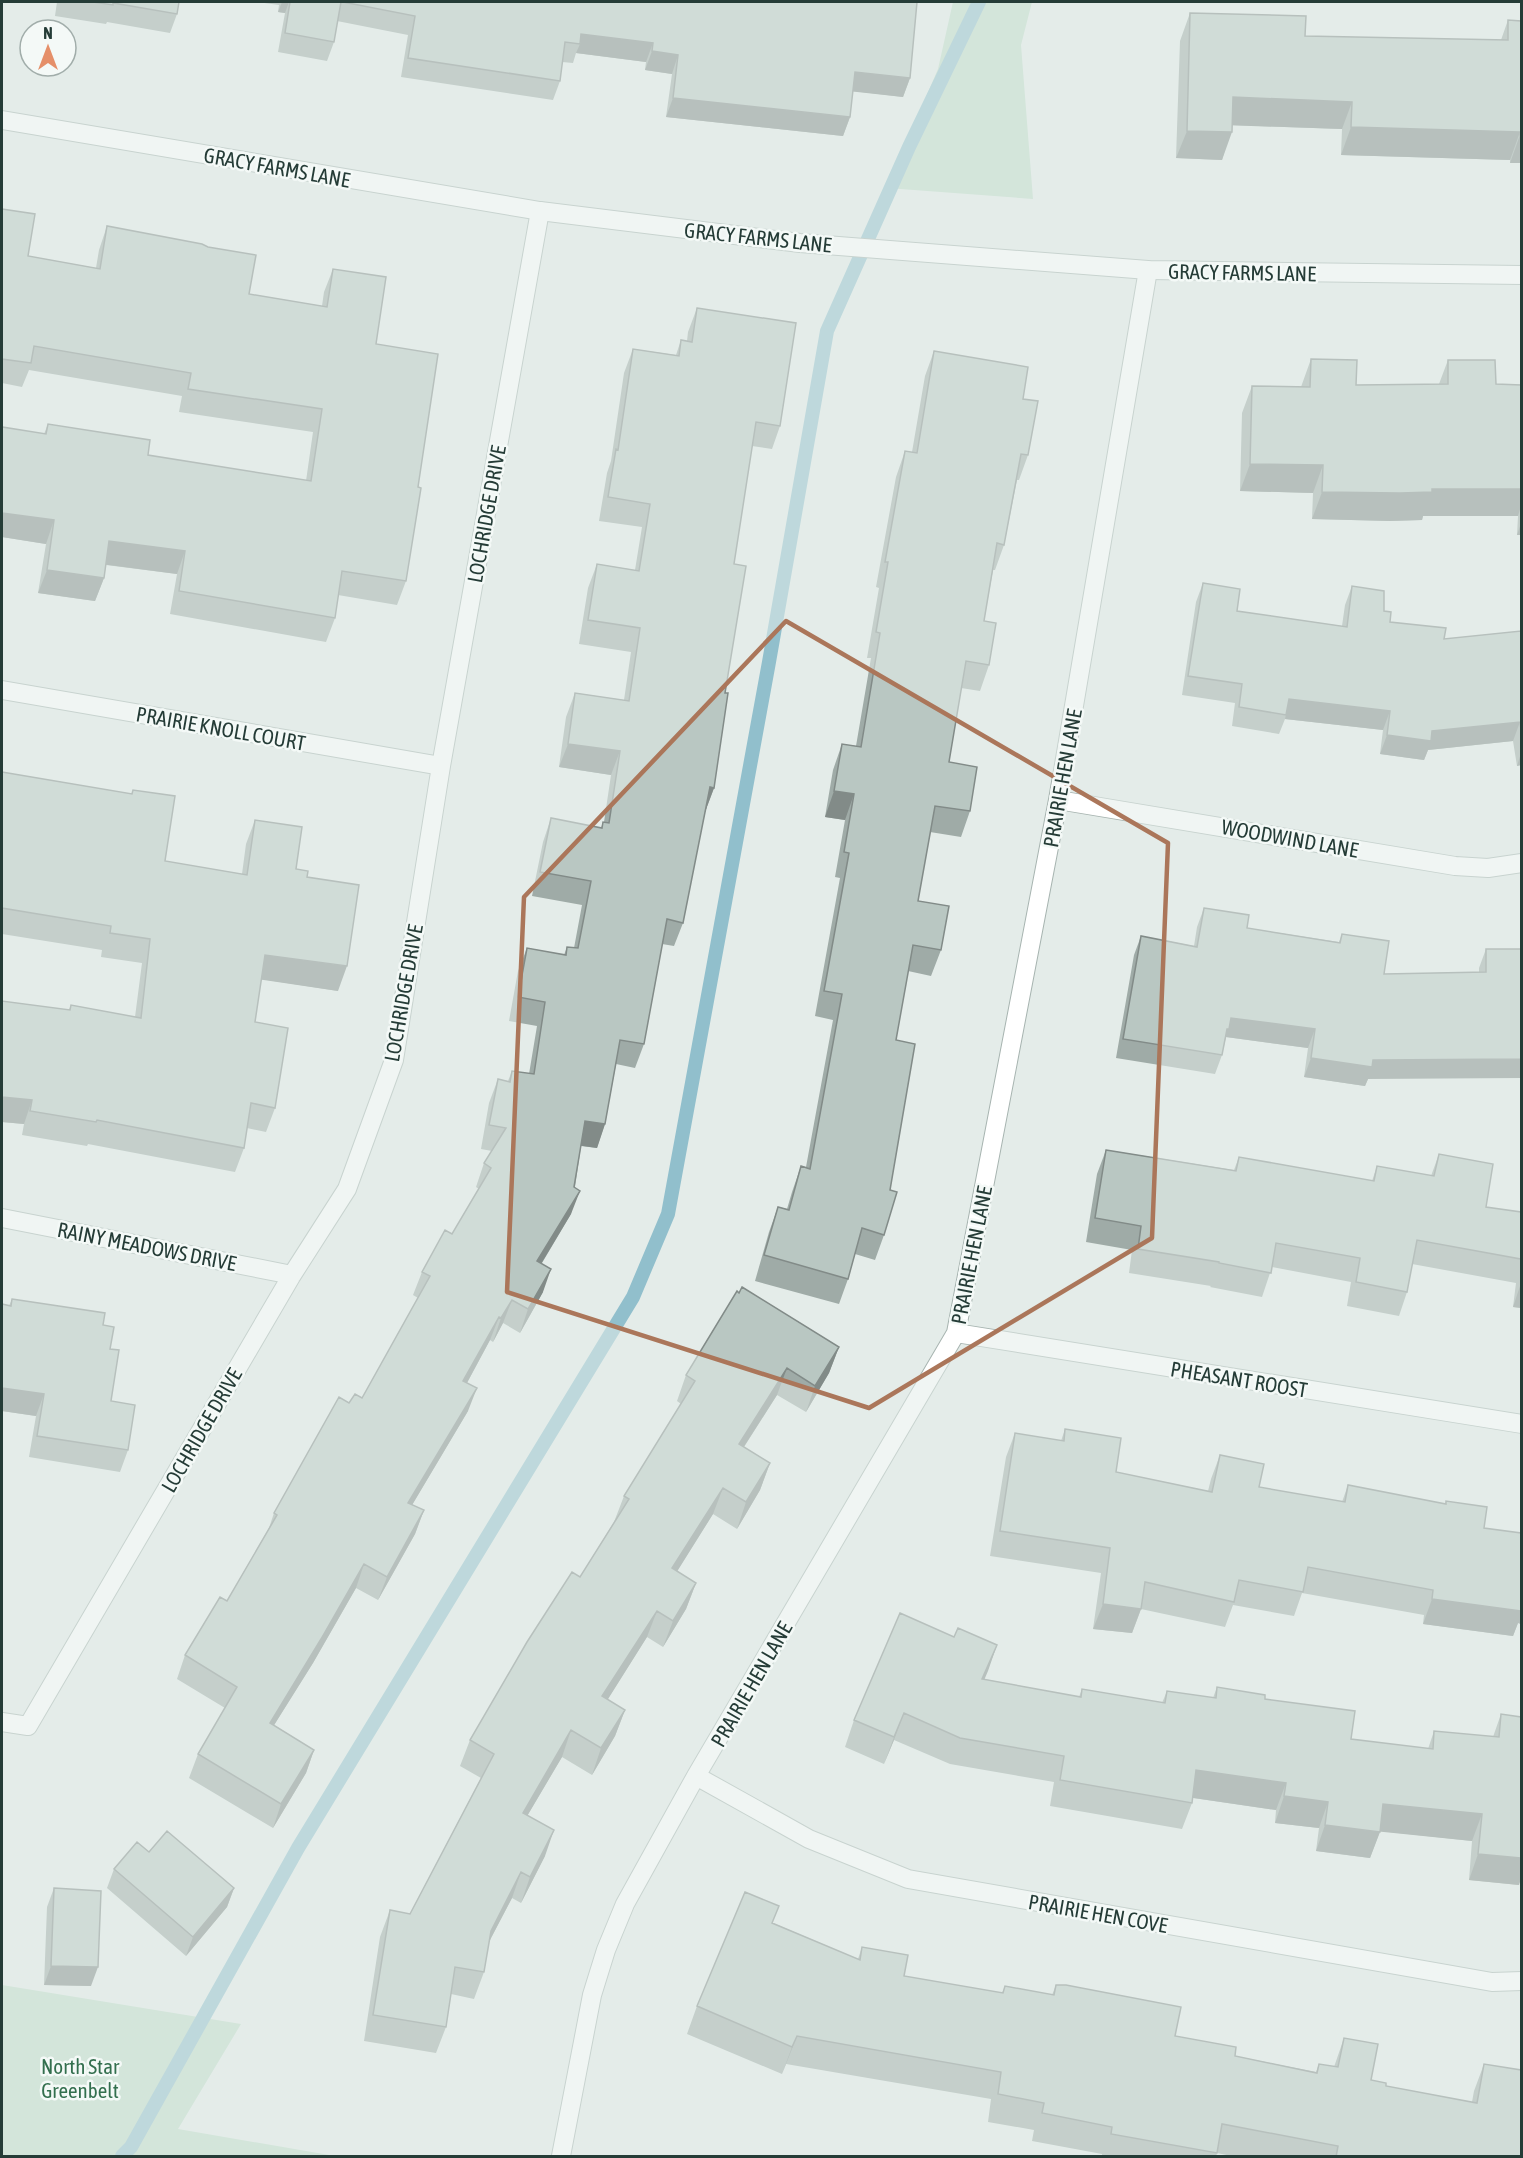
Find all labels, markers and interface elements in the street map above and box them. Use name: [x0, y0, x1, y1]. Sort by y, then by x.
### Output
north arrow: [18, 18, 78, 78]
text: N: [43, 24, 53, 42]
street label: GRACY FARMS LANE: [202, 142, 352, 192]
street label: GRACY FARMS LANE: [683, 217, 833, 257]
street label: GRACY FARMS LANE: [1168, 259, 1316, 285]
street label: LOCHRIDGE DRIVE: [462, 443, 510, 585]
street label: PRAIRIE KNOLL COURT: [134, 701, 308, 755]
street label: PRAIRIE HEN LANE: [1038, 707, 1086, 849]
street label: WOODWIND LANE: [1220, 814, 1360, 862]
street label: LOCHRIDGE DRIVE: [379, 922, 427, 1064]
street label: PRAIRIE HEN LANE: [946, 1184, 996, 1326]
street label: RAINY MEADOWS DRIVE: [56, 1217, 238, 1275]
street label: PHEASANT ROOST: [1169, 1356, 1309, 1402]
street label: LOCHRIDGE DRIVE: [156, 1364, 246, 1496]
street label: PRAIRIE HEN LANE: [706, 1617, 796, 1751]
street label: PRAIRIE HEN COVE: [1027, 1889, 1169, 1937]
park label: North Star Greenbelt: [41, 2054, 120, 2102]

